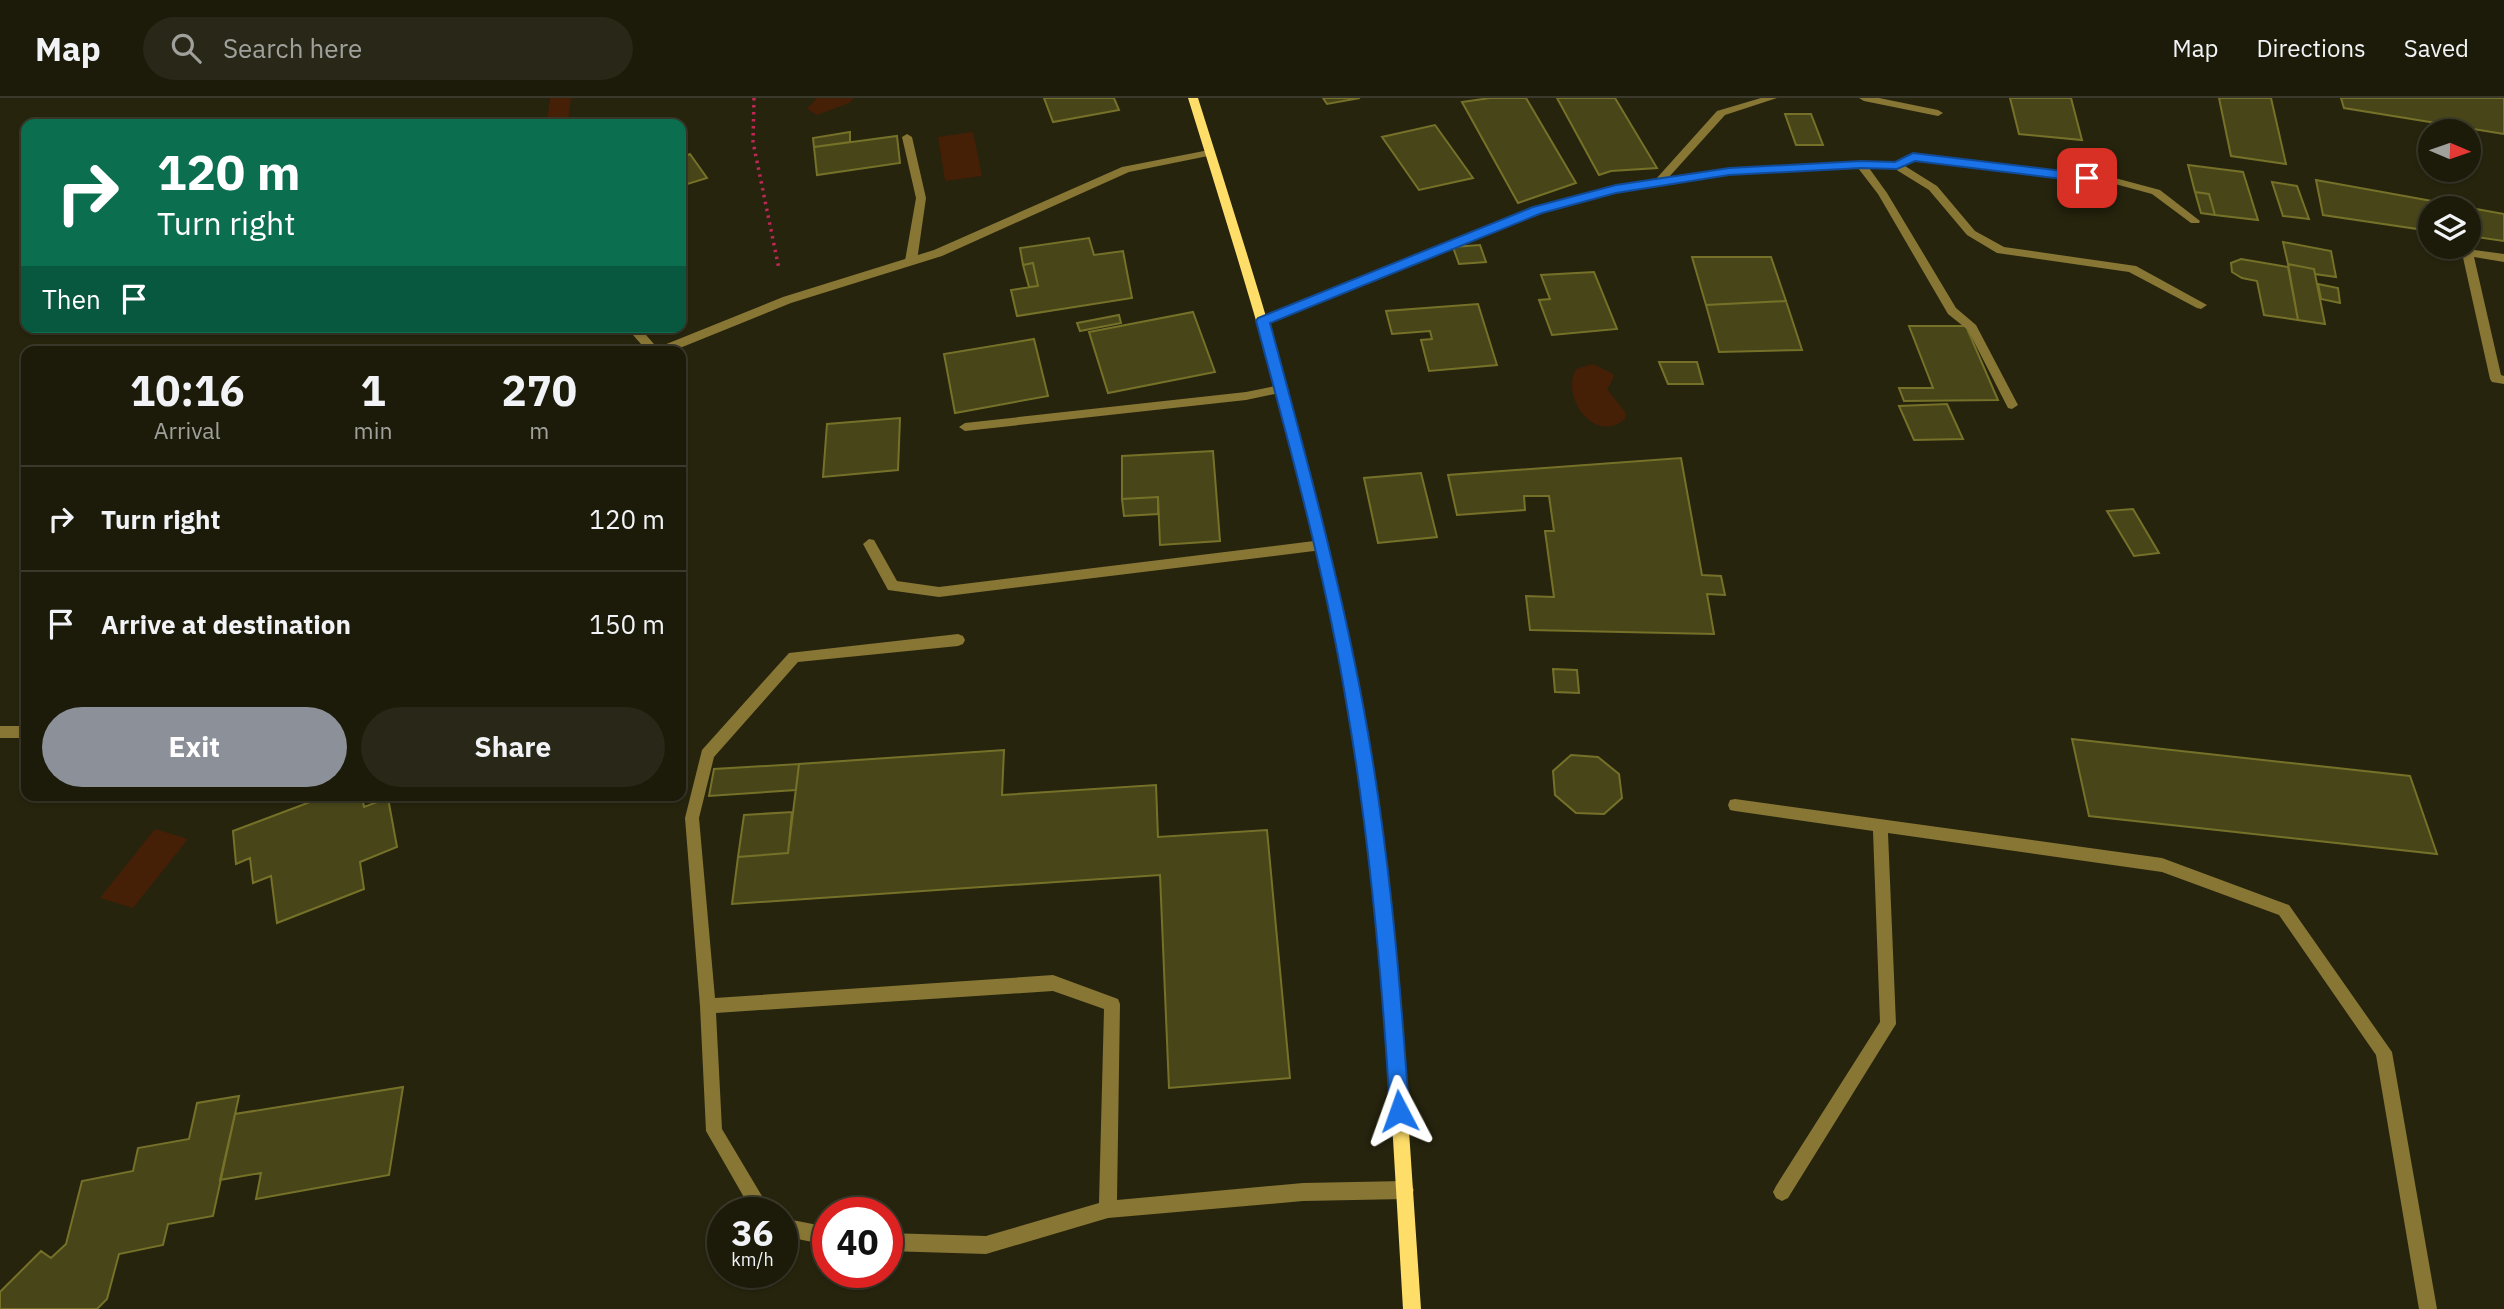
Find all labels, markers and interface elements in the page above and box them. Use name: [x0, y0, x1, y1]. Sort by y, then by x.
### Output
search box: [143, 17, 633, 80]
text: Map: [35, 27, 101, 70]
icon: search: [167, 29, 205, 67]
text: Search here: [223, 31, 362, 65]
text: Map: [2172, 32, 2218, 64]
text: Directions: [2256, 32, 2366, 64]
text: Saved: [2404, 32, 2469, 64]
north arrow: [2418, 119, 2482, 182]
map controls: [2418, 119, 2481, 259]
text: 120 m: [157, 140, 301, 203]
icon: right: [42, 147, 133, 238]
pin: [2057, 148, 2117, 208]
icon: arrive: [2068, 159, 2106, 197]
button: layers: [2418, 196, 2481, 259]
text: Turn right: [157, 202, 295, 244]
icon: arrive: [115, 280, 153, 318]
text: Then: [42, 282, 101, 316]
text: 10:16: [130, 363, 245, 418]
text: 1: [360, 363, 386, 418]
text: 270: [501, 363, 577, 418]
text: Arrival: [154, 415, 221, 445]
text: min: [354, 415, 392, 445]
text: m: [529, 415, 549, 445]
icon: right: [42, 500, 80, 538]
text: Turn right: [101, 502, 220, 536]
text: 120 m: [589, 502, 665, 536]
icon: arrive: [42, 605, 80, 643]
text: Arrive at destination: [101, 607, 351, 641]
text: 150 m: [589, 607, 665, 641]
button: Exit: [42, 707, 347, 787]
button: Share: [361, 707, 665, 787]
position arrow: [1362, 1074, 1436, 1148]
speed limit sign: 40: [812, 1197, 903, 1288]
text: 36: [731, 1210, 774, 1256]
text: km/h: [731, 1248, 774, 1271]

